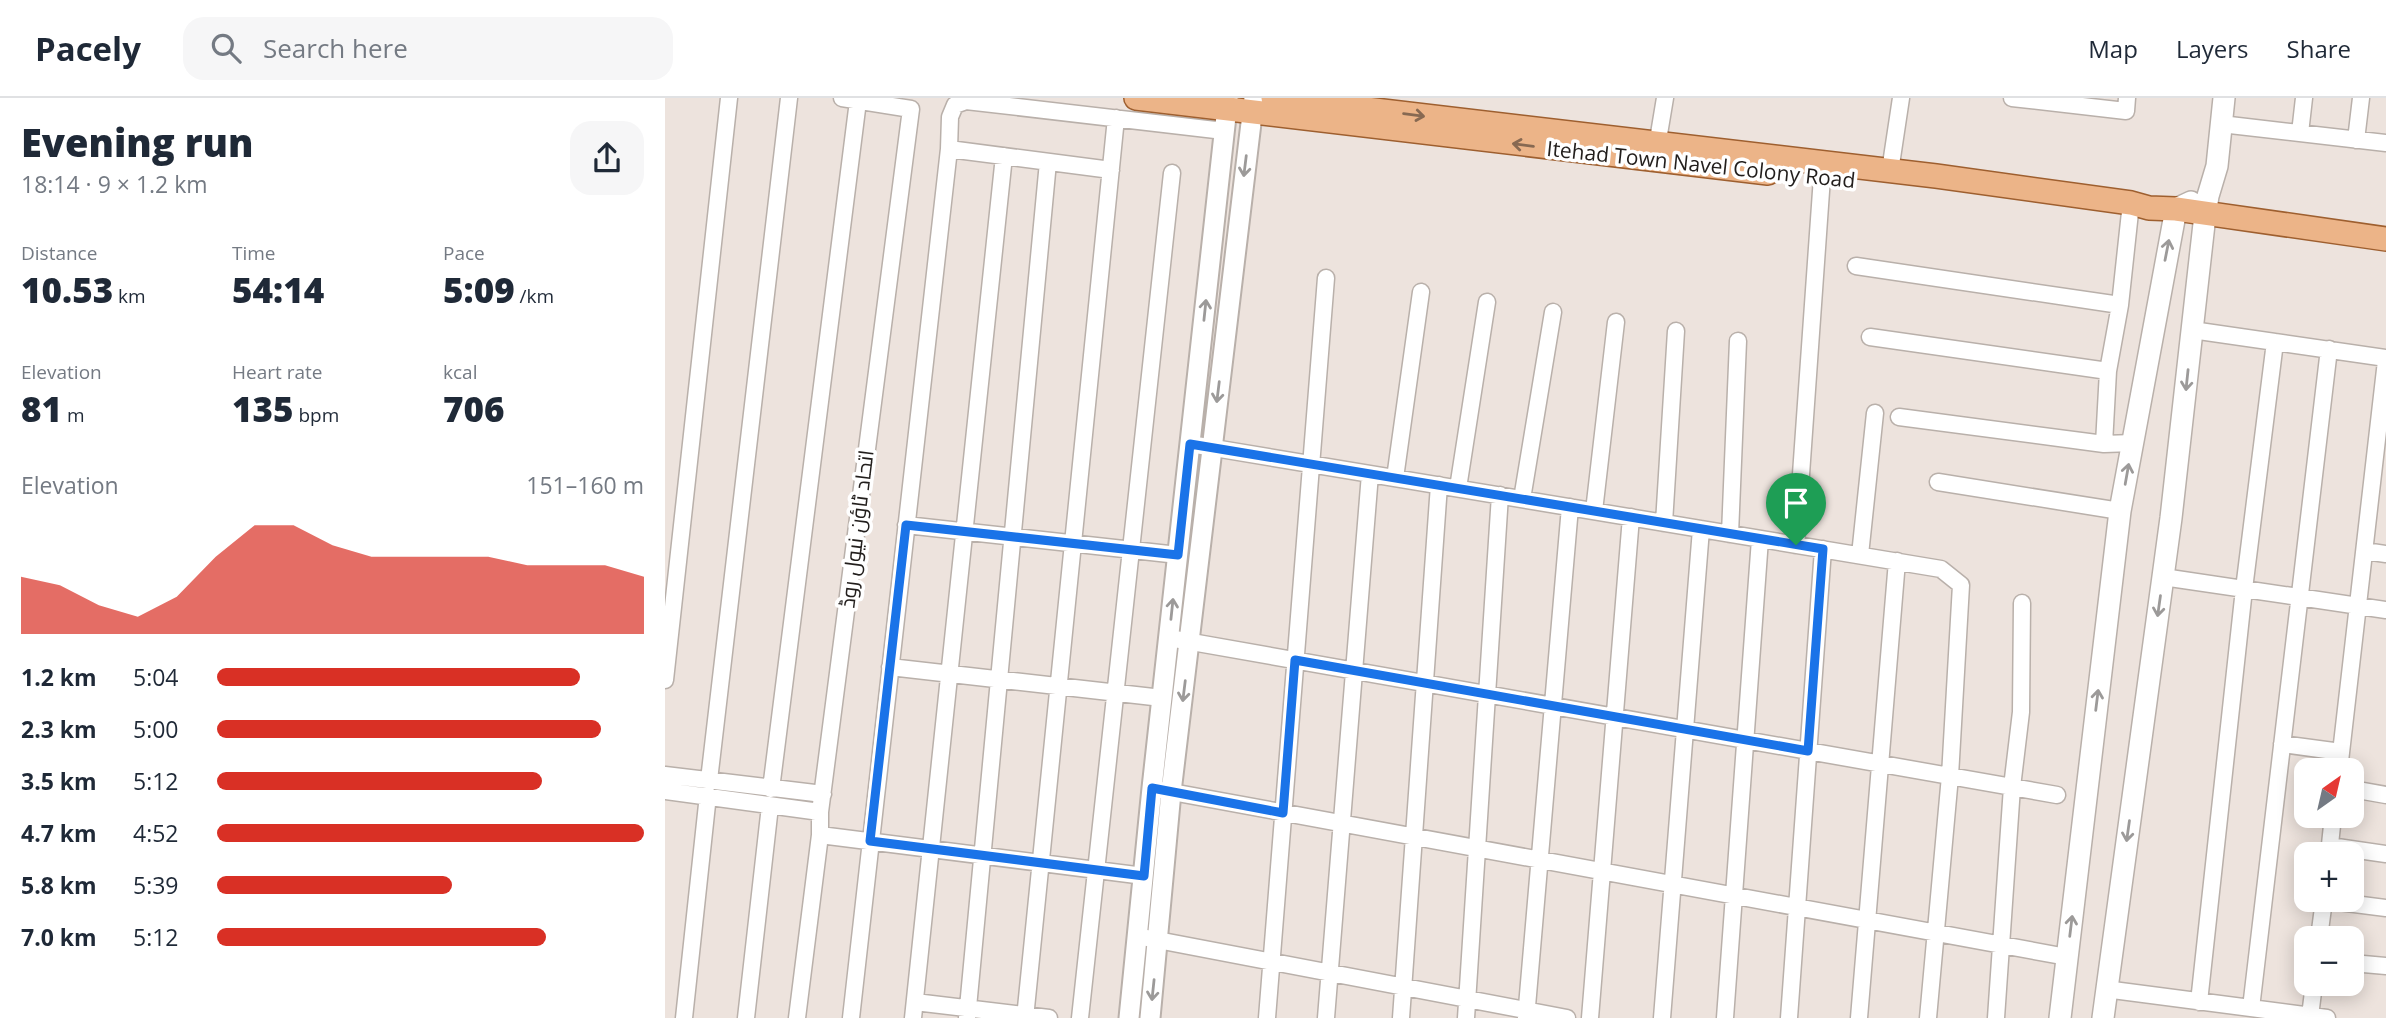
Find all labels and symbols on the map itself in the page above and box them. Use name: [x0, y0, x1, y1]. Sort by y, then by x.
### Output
one-way arrow: [1402, 108, 1424, 121]
street label: Itehad Town Navel Colony Road: [1545, 134, 1857, 194]
one-way arrow: [1512, 139, 1535, 152]
one-way arrow: [1239, 154, 1252, 177]
one-way arrow: [2161, 239, 2174, 262]
one-way arrow: [1198, 299, 1211, 322]
one-way arrow: [2180, 368, 2193, 391]
one-way arrow: [1212, 380, 1225, 402]
street label: اتحاد ٹاؤن نیول روڈ: [832, 448, 880, 609]
one-way arrow: [2121, 463, 2134, 486]
pin: [1766, 473, 1826, 545]
one-way arrow: [2153, 594, 2166, 616]
one-way arrow: [1166, 598, 1179, 621]
one-way arrow: [1177, 679, 1190, 701]
one-way arrow: [2091, 689, 2104, 712]
north arrow: [2294, 758, 2364, 828]
one-way arrow: [2121, 819, 2134, 842]
one-way arrow: [2064, 915, 2077, 938]
one-way arrow: [1146, 978, 1159, 1001]

